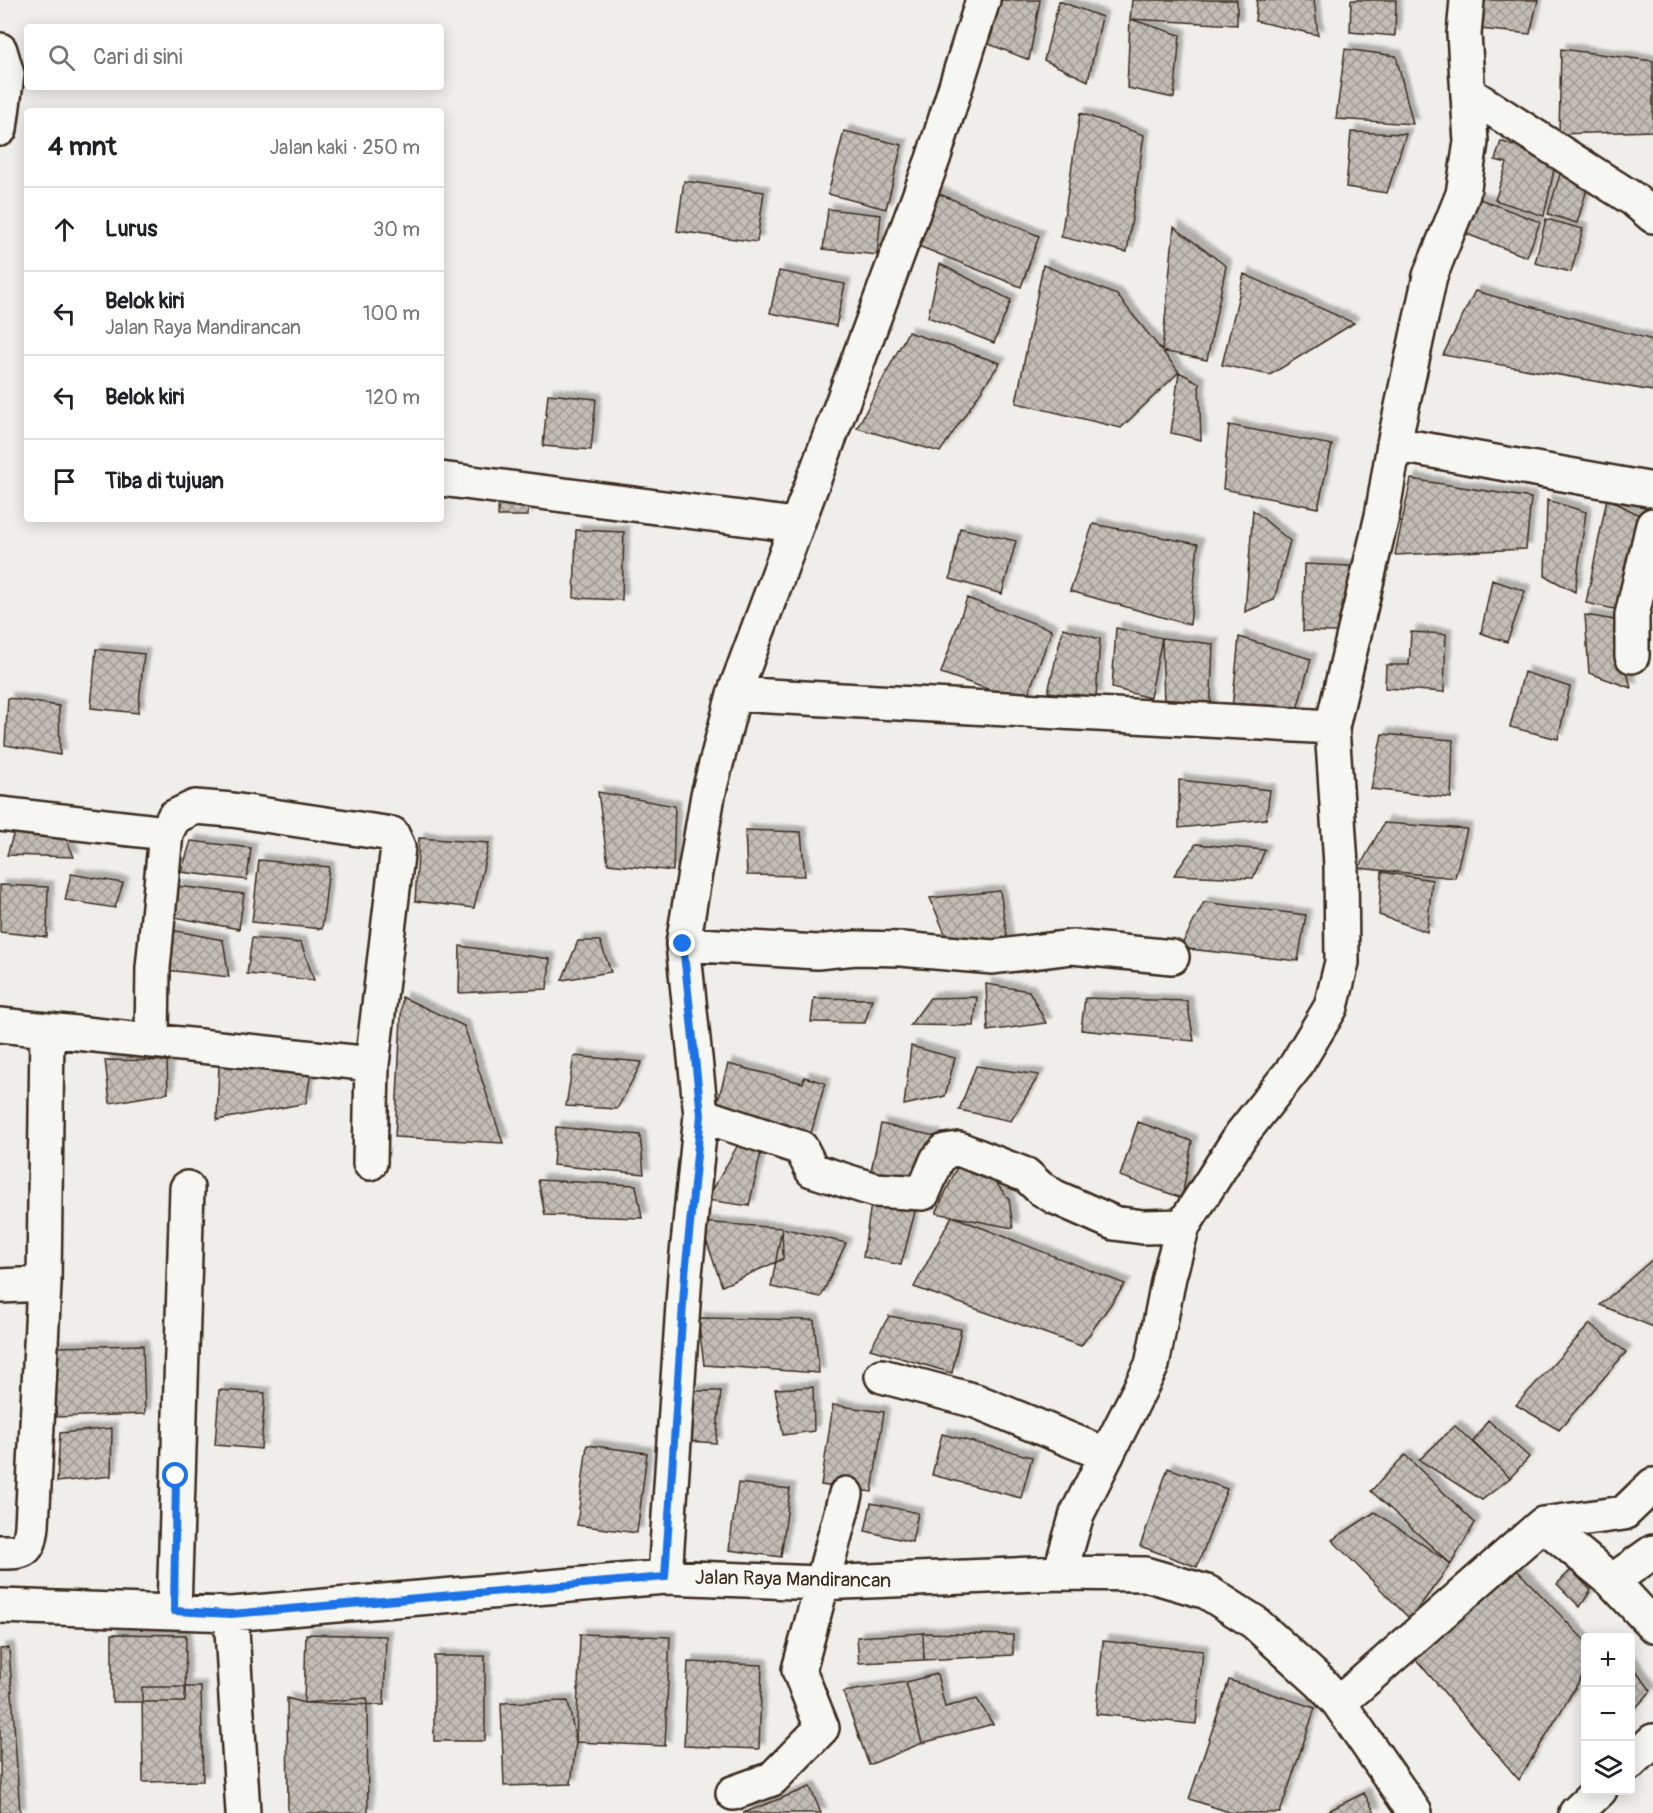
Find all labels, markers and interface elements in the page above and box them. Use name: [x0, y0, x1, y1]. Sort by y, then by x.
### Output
search box: [24, 24, 444, 90]
icon: search: [45, 41, 78, 74]
text: Cari di sini: [93, 43, 183, 71]
text: 4 mnt: [48, 131, 117, 163]
text: Jalan kaki · 250 m: [270, 135, 420, 160]
icon: ahead: [48, 213, 81, 246]
text: Lurus: [105, 215, 157, 243]
text: 30 m: [373, 217, 420, 242]
text: Belok kiri: [105, 287, 184, 315]
icon: left: [48, 297, 81, 330]
text: 100 m: [363, 301, 420, 326]
text: Jalan Raya Mandirancan: [105, 315, 301, 340]
icon: left: [48, 381, 81, 414]
text: Belok kiri: [105, 383, 184, 411]
text: 120 m: [365, 385, 420, 410]
icon: arrive: [48, 465, 81, 498]
text: Tiba di tujuan: [105, 467, 224, 495]
route end: [669, 930, 695, 956]
route start: [162, 1462, 188, 1488]
street label: Jalan Raya Mandirancan: [695, 1565, 891, 1593]
map controls: [1581, 1633, 1635, 1795]
button: +: [1581, 1633, 1635, 1687]
button: −: [1581, 1687, 1635, 1741]
button: layers: [1581, 1741, 1635, 1795]

